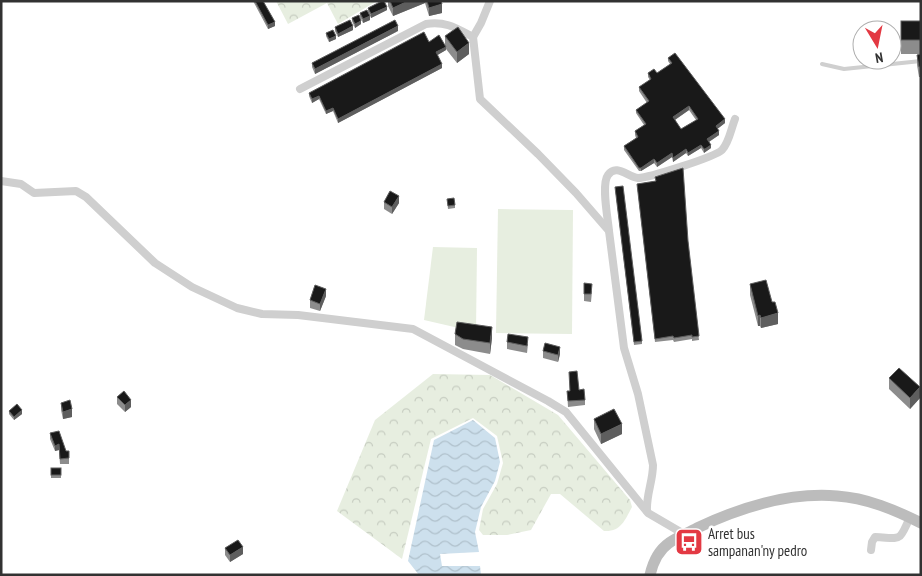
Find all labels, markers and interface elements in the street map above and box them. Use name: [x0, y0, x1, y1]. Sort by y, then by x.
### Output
north arrow: [852, 20, 902, 70]
text: N: [874, 48, 885, 67]
place label: Arret bus sampanan'ny pedro: [708, 524, 807, 560]
bus stop icon: Arret bus sampanan'ny pedro: [674, 527, 704, 557]

